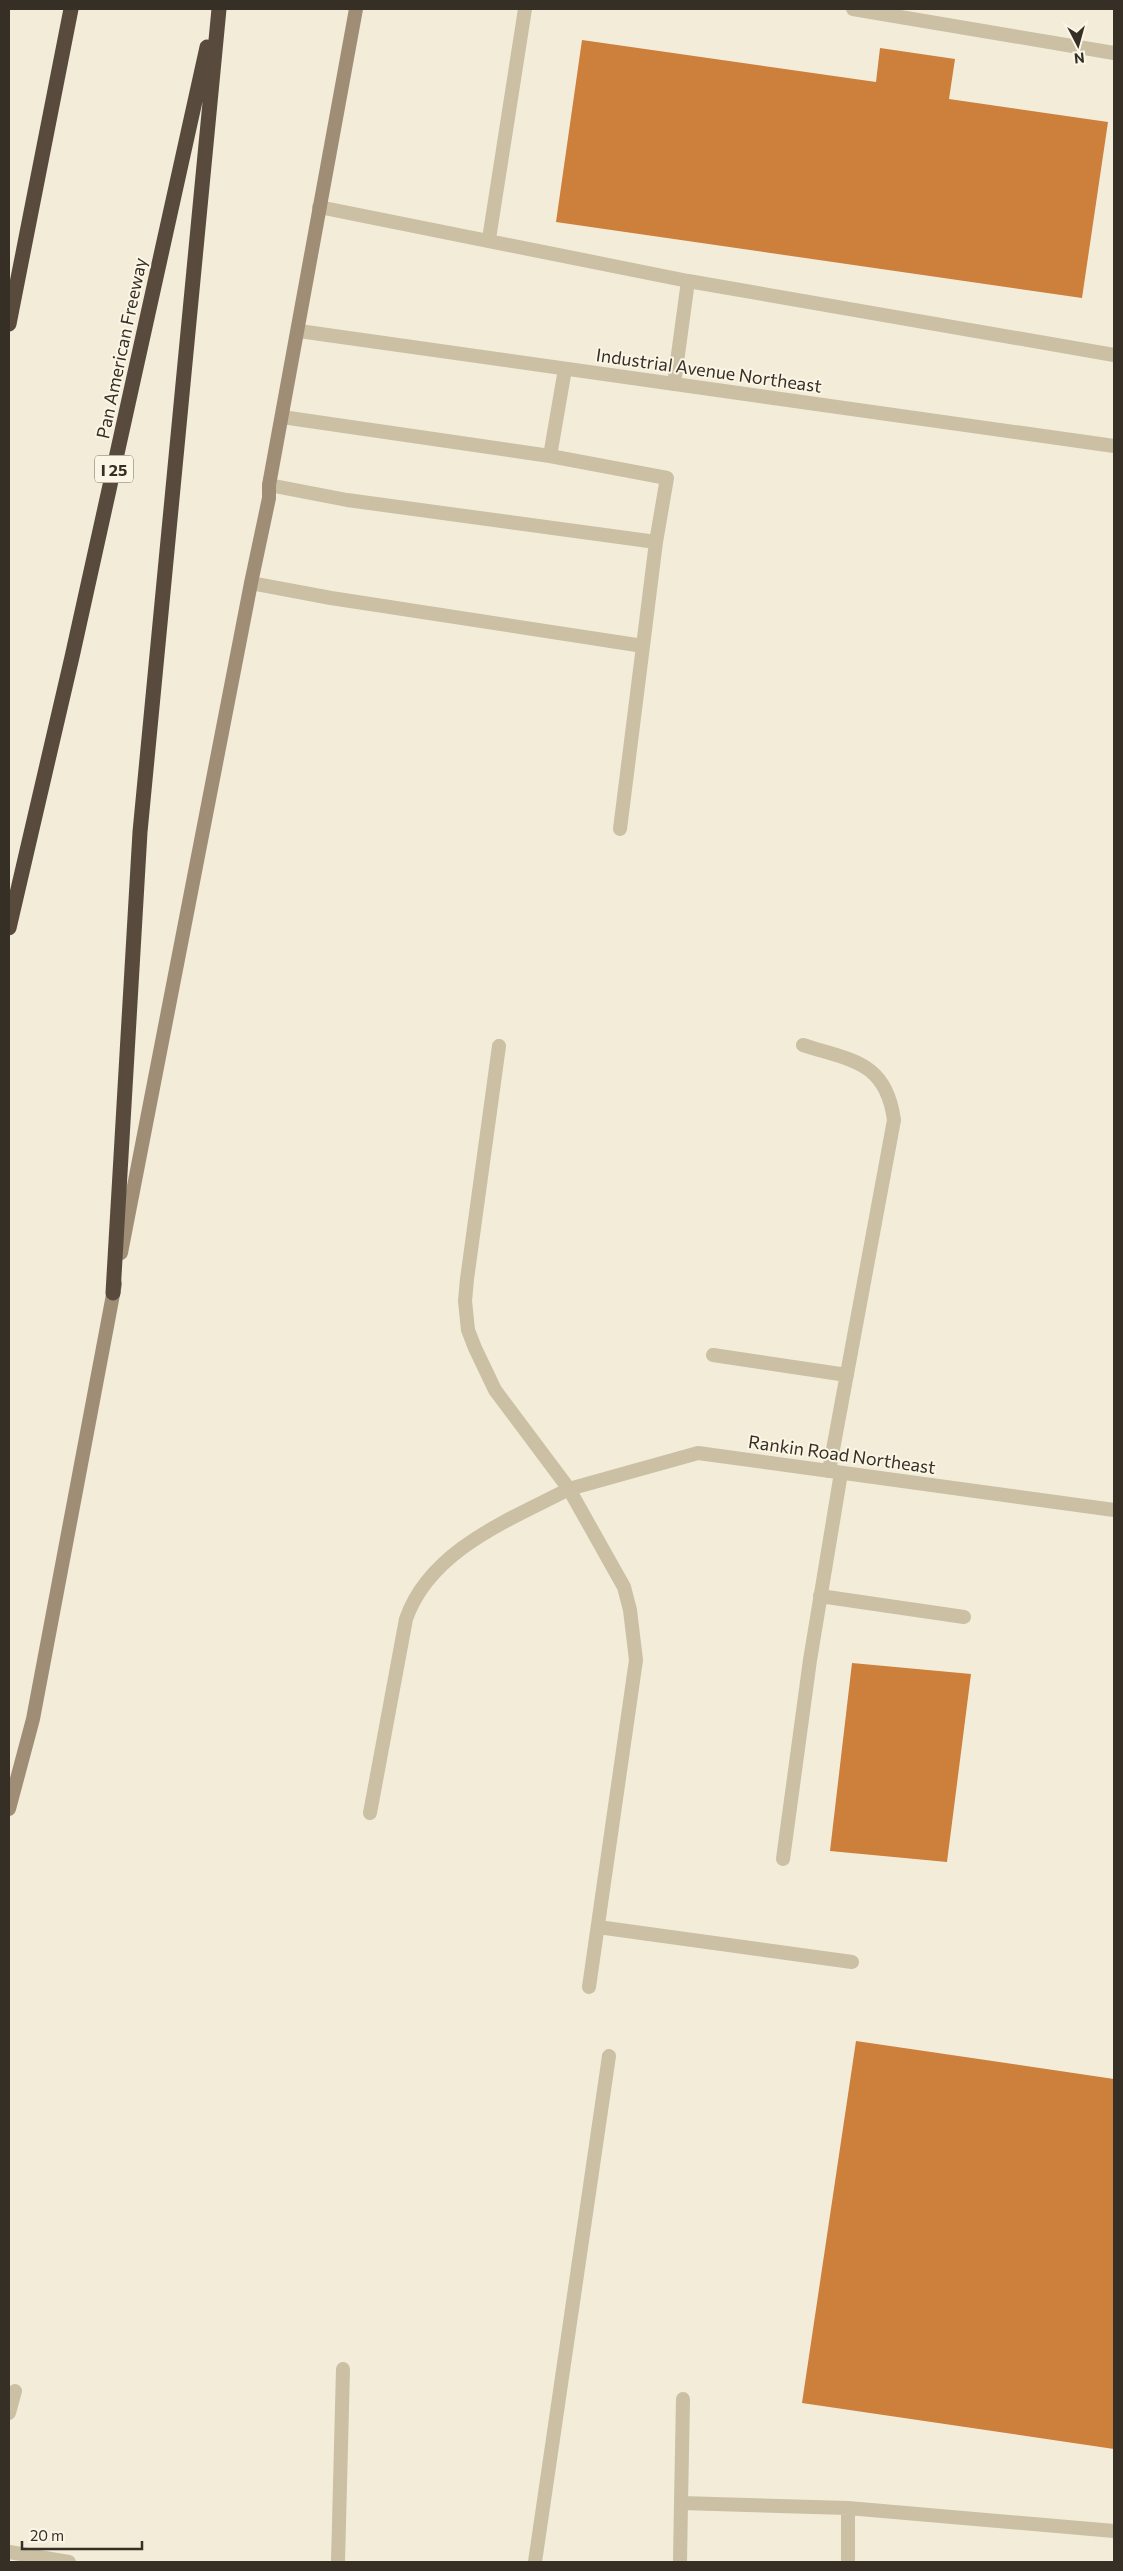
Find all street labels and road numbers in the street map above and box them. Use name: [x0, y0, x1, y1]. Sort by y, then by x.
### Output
street label: Pan American Freeway: [91, 256, 151, 440]
street label: Industrial Avenue Northeast: [595, 343, 823, 397]
road number: I 25: [95, 456, 133, 482]
street label: Rankin Road Northeast: [747, 1430, 937, 1478]

